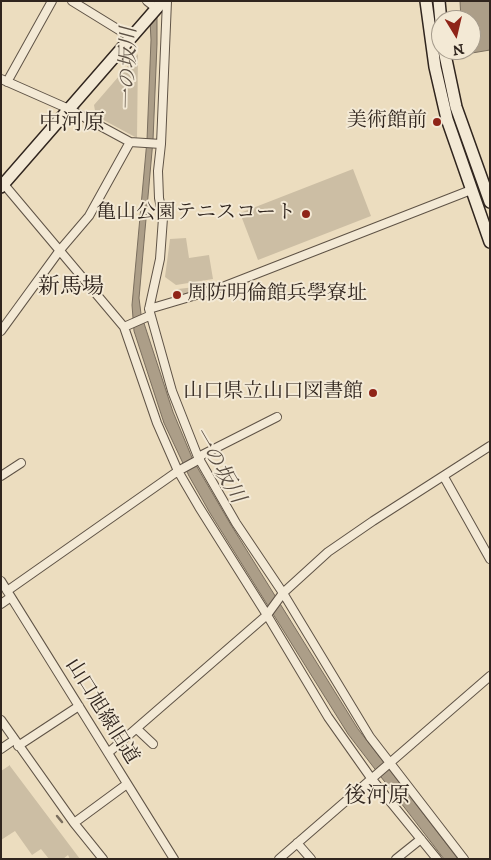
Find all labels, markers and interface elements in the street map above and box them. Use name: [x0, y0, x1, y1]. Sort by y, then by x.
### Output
north arrow: [431, 10, 481, 60]
water label: 一の坂川: [117, 27, 143, 111]
text: N: [451, 39, 465, 59]
place label: 美術館前: [347, 110, 427, 134]
district label: 中河原: [39, 111, 105, 137]
marker: 美術館前: [431, 116, 443, 128]
place label: 亀山公園テニスコート: [96, 202, 296, 226]
marker: 亀山公園テニスコート: [300, 208, 312, 220]
district label: 新馬場: [38, 275, 104, 301]
place label: 周防明倫館兵學寮址: [187, 283, 367, 307]
marker: 周防明倫館兵學寮址: [171, 289, 183, 301]
place label: 山口県立山口図書館: [183, 381, 363, 405]
marker: 山口県立山口図書館: [367, 387, 379, 399]
water label: 一の坂川: [185, 423, 249, 509]
street label: 山口旭線旧道: [59, 655, 143, 769]
district label: 後河原: [344, 784, 410, 810]

